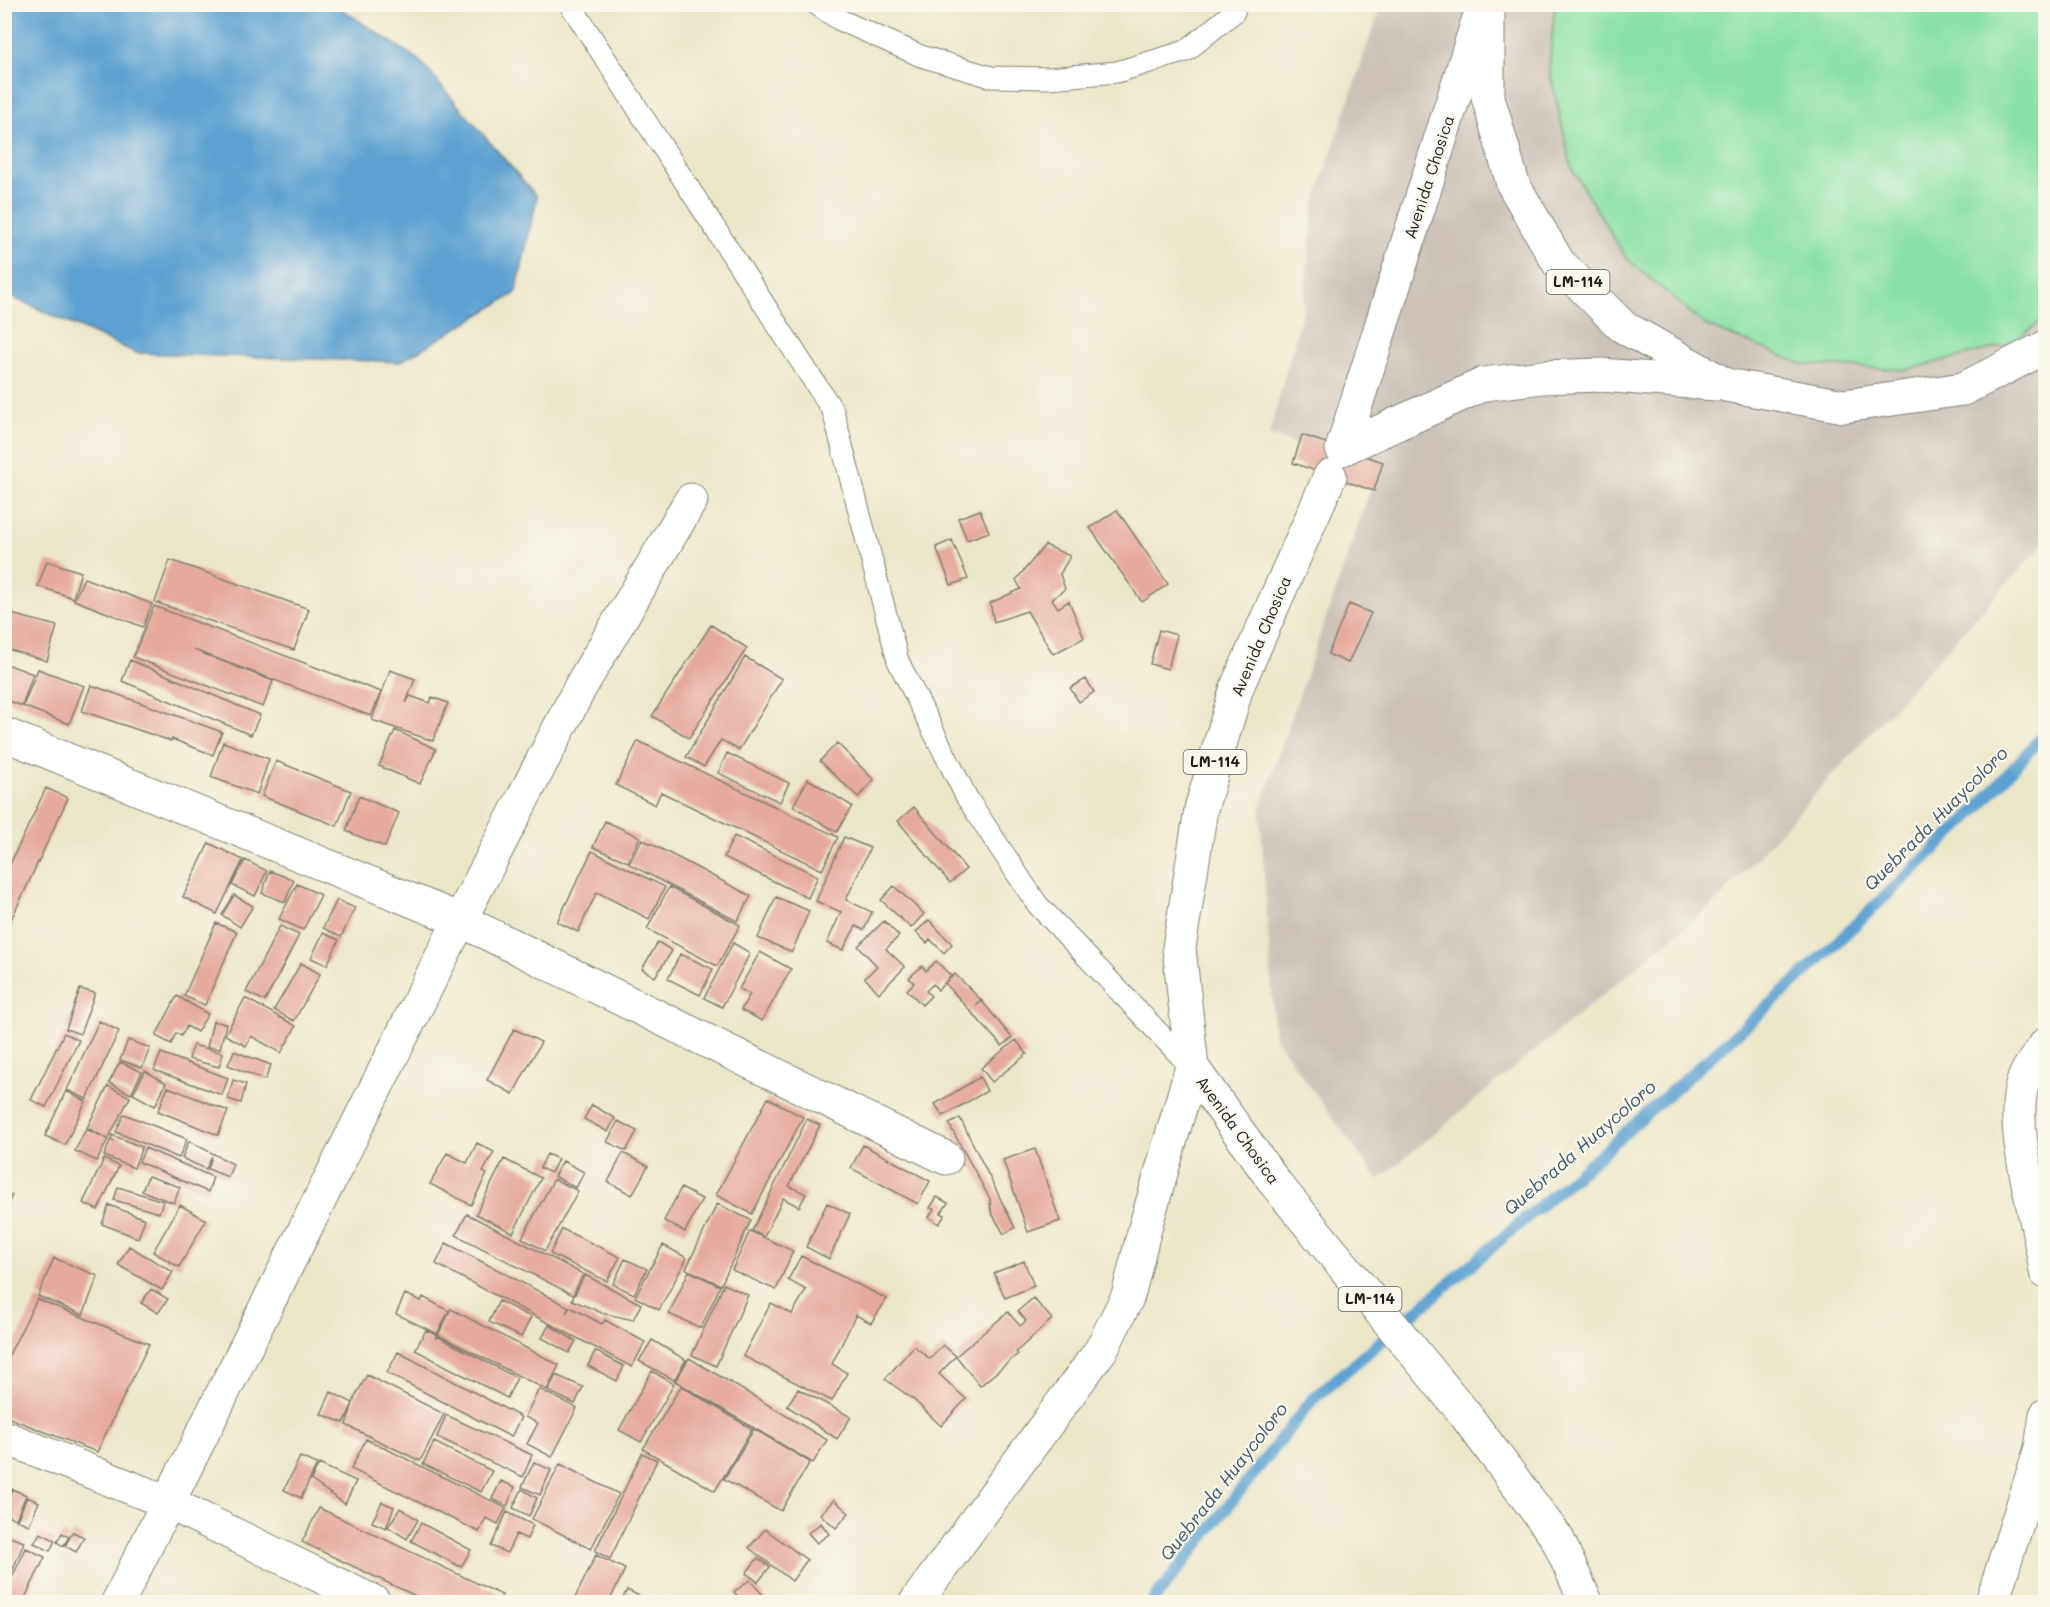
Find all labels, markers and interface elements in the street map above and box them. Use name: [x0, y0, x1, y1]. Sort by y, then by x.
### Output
street label: Avenida Chosica: [1399, 112, 1458, 241]
road number: LM-114: [1546, 270, 1610, 294]
street label: Avenida Chosica: [1226, 572, 1295, 699]
water label: Quebrada Huaycoloro: [1858, 741, 2013, 896]
road number: LM-114: [1184, 750, 1246, 774]
street label: Avenida Chosica: [1192, 1071, 1285, 1188]
water label: Quebrada Huaycoloro: [1498, 1074, 1661, 1220]
road number: LM-114: [1338, 1287, 1402, 1311]
water label: Quebrada Huaycoloro: [1154, 1397, 1293, 1565]

